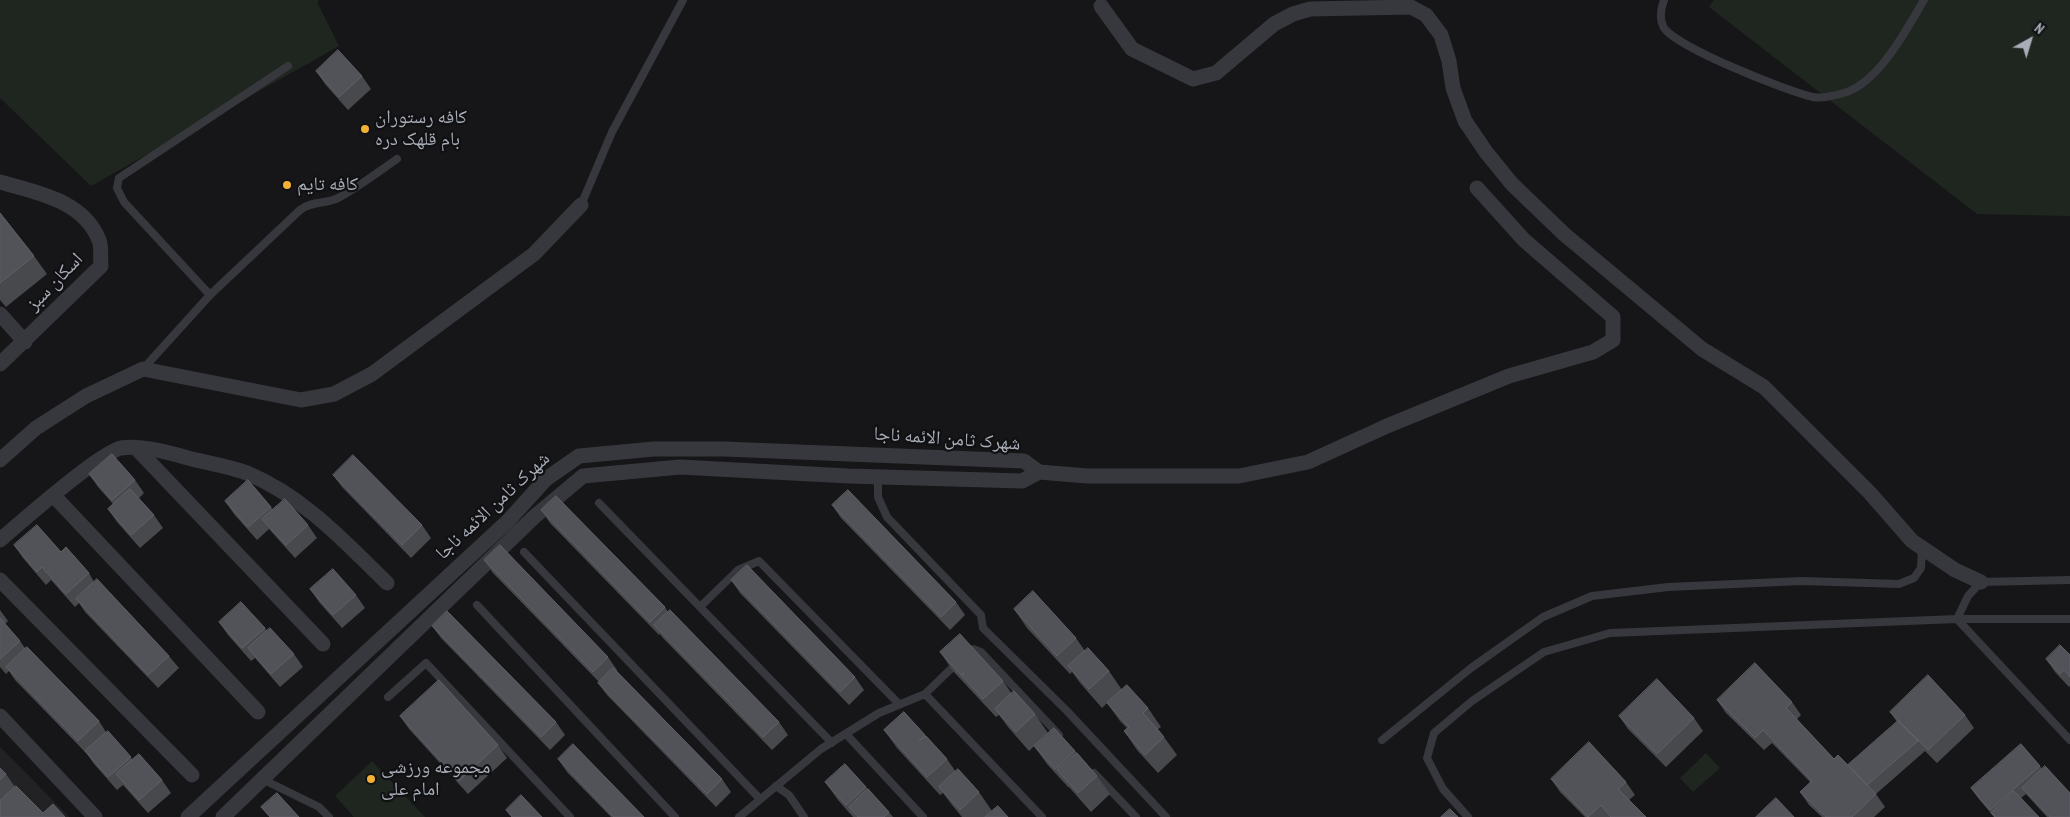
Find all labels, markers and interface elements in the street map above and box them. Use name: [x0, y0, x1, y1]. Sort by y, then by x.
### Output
north arrow: [2005, 15, 2055, 65]
text: N: [2031, 19, 2048, 38]
place label: کافه رستوران بام قلهک دره: [375, 107, 467, 151]
marker: کافه رستوران بام قلهک دره: [359, 123, 371, 135]
place label: کافه تایم: [297, 174, 358, 196]
marker: کافه تایم: [281, 179, 293, 191]
street label: اسکان سبز: [22, 248, 88, 316]
street label: شهرک ثامن الائمه ناجا: [873, 422, 1021, 456]
street label: شهرک ثامن الائمه ناجا: [431, 447, 555, 565]
place label: مجموعه ورزشی امام علی: [381, 757, 490, 801]
marker: مجموعه ورزشی امام علی: [365, 773, 377, 785]

